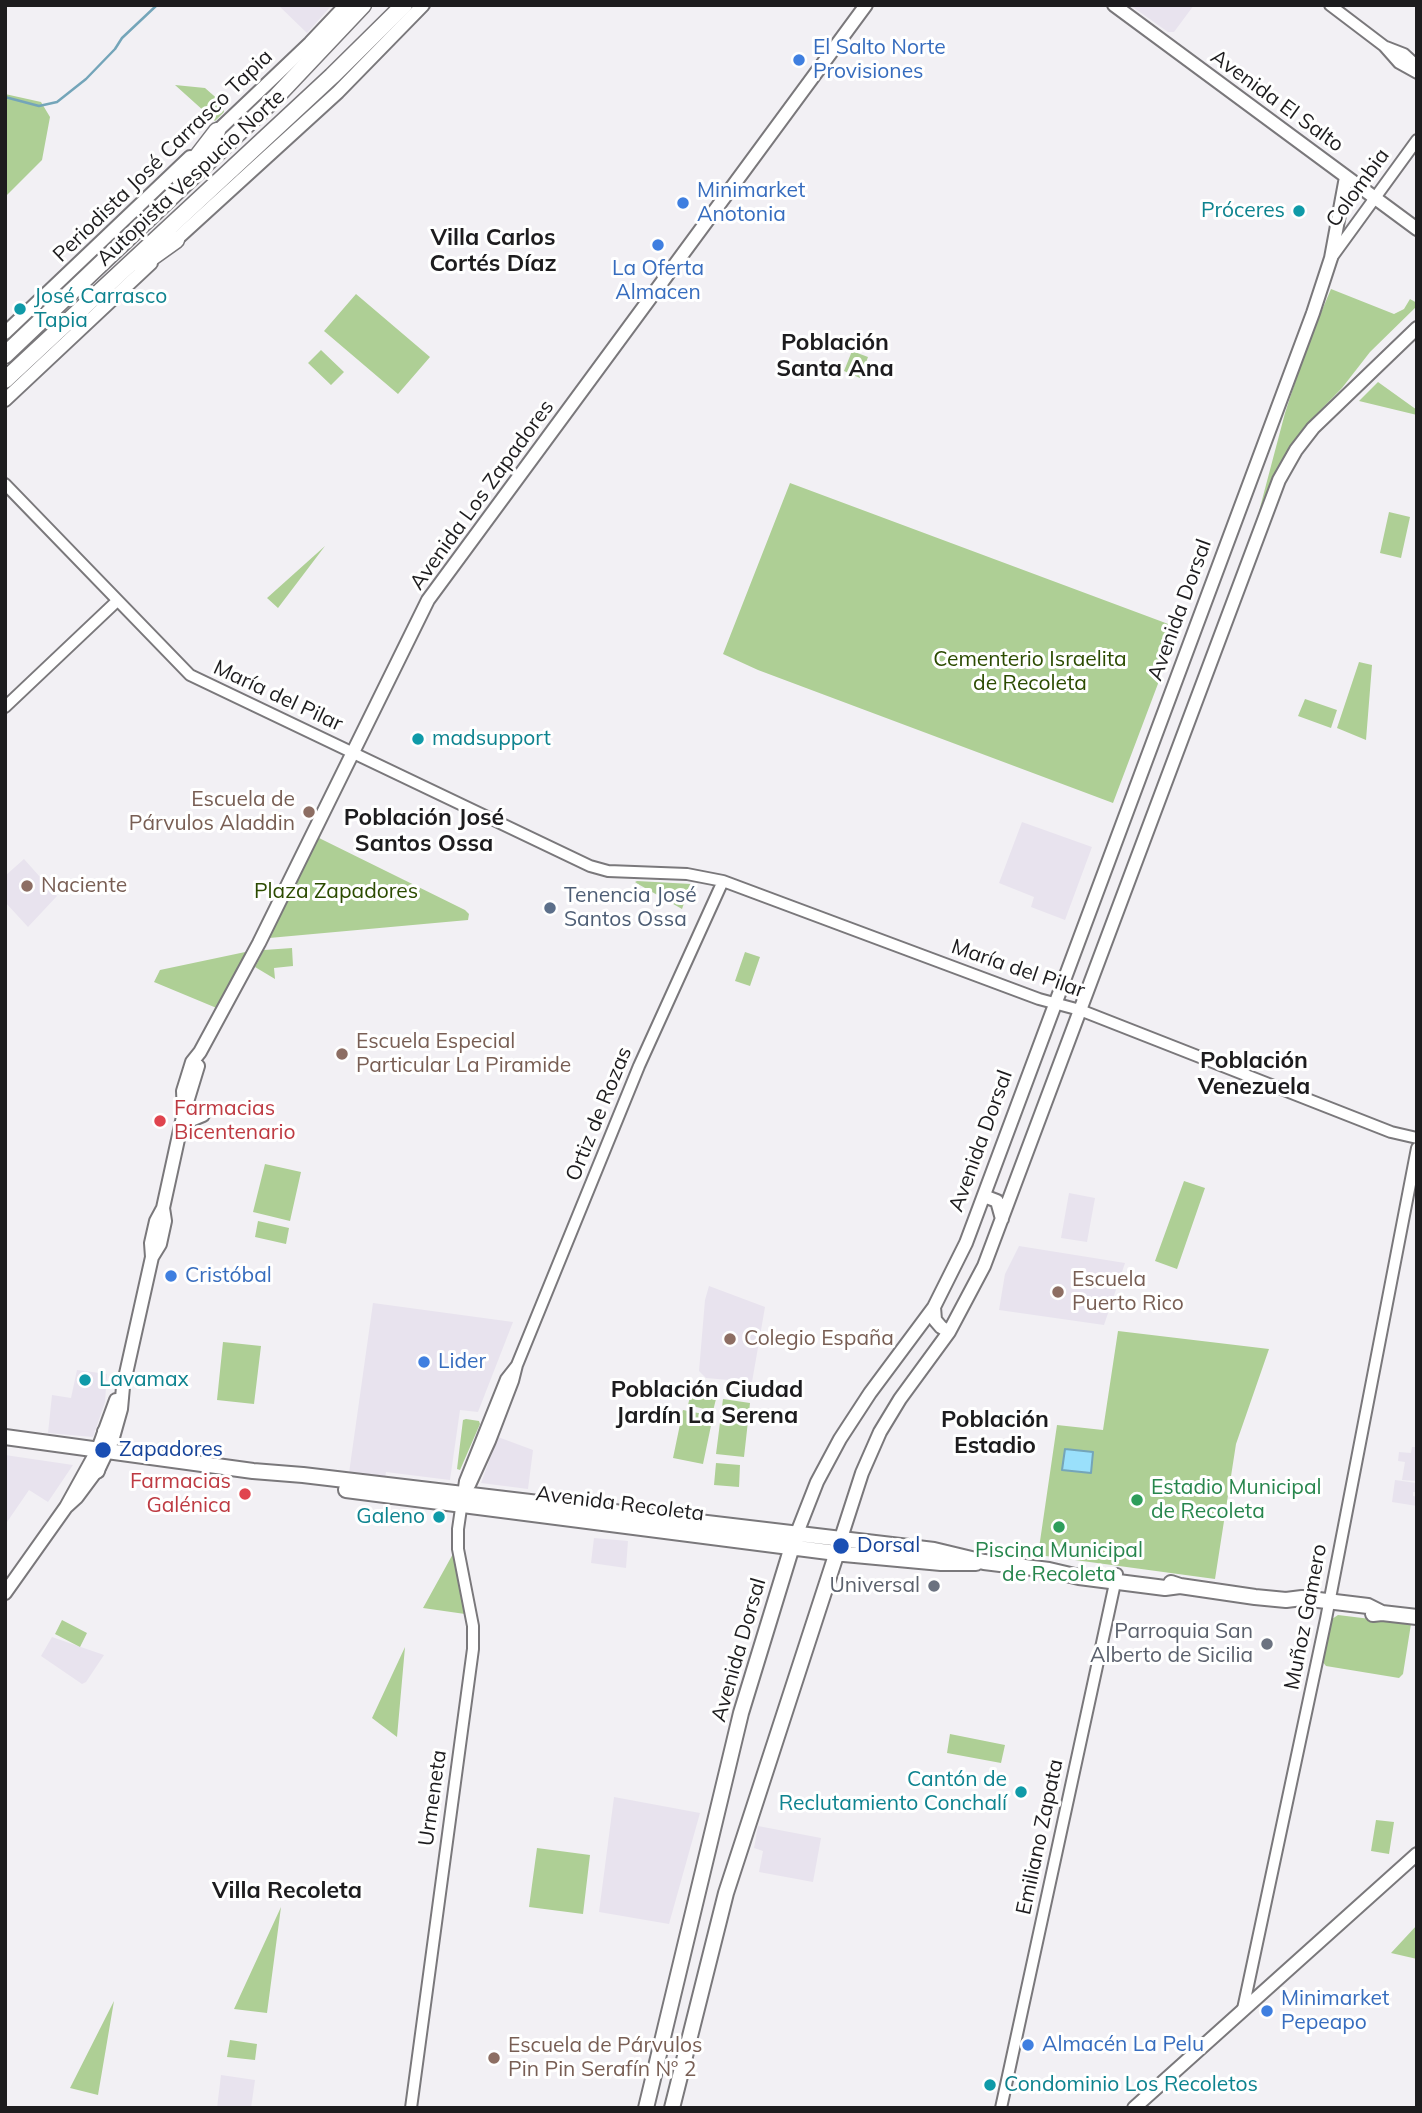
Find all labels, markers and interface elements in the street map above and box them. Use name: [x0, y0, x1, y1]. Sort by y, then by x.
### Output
place label: El Salto Norte Provisiones: [813, 35, 946, 85]
street label: Periodista José Carrasco Tapia: [48, 44, 278, 268]
street label: Avenida El Salto: [1206, 44, 1348, 158]
marker: El Salto Norte Provisiones: [791, 52, 807, 68]
street label: Autopista Vespucio Norte: [92, 84, 290, 272]
street label: Colombia: [1321, 144, 1395, 232]
place label: Minimarket Anotonia: [697, 178, 805, 228]
marker: Minimarket Anotonia: [675, 195, 691, 211]
place label: Próceres: [1201, 198, 1285, 224]
marker: Próceres: [1291, 203, 1307, 219]
district label: Villa Carlos Cortés Díaz: [429, 224, 557, 278]
marker: La Oferta Almacen: [650, 237, 666, 253]
place label: La Oferta Almacen: [612, 256, 704, 306]
place label: José Carrasco Tapia: [34, 284, 167, 334]
marker: José Carrasco Tapia: [12, 301, 28, 317]
district label: Población Santa Ana: [776, 329, 894, 383]
street label: Avenida Los Zapadores: [405, 395, 559, 595]
street label: Avenida Dorsal: [1143, 536, 1217, 684]
park label: Cementerio Israelita de Recoleta: [933, 647, 1127, 697]
street label: María del Pilar: [209, 655, 347, 737]
place label: madsupport: [432, 726, 551, 752]
marker: madsupport: [410, 731, 426, 747]
place label: Escuela de Párvulos Aladdin: [129, 787, 295, 837]
marker: Escuela de Párvulos Aladdin: [301, 804, 317, 820]
district label: Población José Santos Ossa: [344, 804, 504, 858]
place label: Naciente: [41, 873, 127, 899]
marker: Naciente: [19, 878, 35, 894]
park label: Plaza Zapadores: [254, 879, 418, 905]
place label: Tenencia José Santos Ossa: [564, 883, 697, 933]
marker: Tenencia José Santos Ossa: [542, 900, 558, 916]
street label: María del Pilar: [948, 934, 1088, 1004]
place label: Escuela Especial Particular La Piramide: [356, 1029, 571, 1079]
street label: Ortiz de Rozas: [561, 1043, 637, 1185]
marker: Escuela Especial Particular La Piramide: [334, 1046, 350, 1062]
district label: Población Venezuela: [1198, 1047, 1310, 1101]
street label: Avenida Dorsal: [944, 1067, 1018, 1215]
place label: Farmacias Bicentenario: [174, 1096, 295, 1146]
marker: Farmacias Bicentenario: [152, 1113, 168, 1129]
place label: Cristóbal: [185, 1263, 272, 1289]
place label: Escuela Puerto Rico: [1072, 1267, 1184, 1317]
marker: Cristóbal: [163, 1268, 179, 1284]
marker: Escuela Puerto Rico: [1050, 1284, 1066, 1300]
place label: Colegio España: [744, 1326, 894, 1352]
marker: Colegio España: [722, 1331, 738, 1347]
place label: Lider: [438, 1349, 486, 1375]
marker: Lider: [416, 1354, 432, 1370]
place label: Lavamax: [99, 1367, 189, 1393]
marker: Lavamax: [77, 1372, 93, 1388]
district label: Población Ciudad Jardín La Serena: [611, 1376, 803, 1430]
district label: Población Estadio: [941, 1406, 1049, 1460]
place label: Zapadores: [119, 1437, 223, 1463]
marker: Zapadores: [93, 1440, 113, 1460]
place label: Farmacias Galénica: [130, 1469, 231, 1519]
place label: Estadio Municipal de Recoleta: [1151, 1475, 1322, 1525]
street label: Avenida Recoleta: [534, 1481, 706, 1527]
marker: Farmacias Galénica: [237, 1486, 253, 1502]
marker: Estadio Municipal de Recoleta: [1129, 1492, 1145, 1508]
place label: Galeno: [356, 1504, 425, 1530]
marker: Galeno: [431, 1509, 447, 1525]
marker: Piscina Municipal de Recoleta: [1051, 1519, 1067, 1535]
place label: Dorsal: [857, 1533, 920, 1559]
marker: Dorsal: [831, 1536, 851, 1556]
place label: Piscina Municipal de Recoleta: [975, 1538, 1143, 1588]
street label: Muñoz Gamero: [1280, 1542, 1332, 1692]
place label: Universal: [829, 1573, 920, 1599]
street label: Avenida Dorsal: [706, 1575, 772, 1725]
marker: Universal: [926, 1578, 942, 1594]
place label: Parroquia San Alberto de Sicilia: [1090, 1619, 1253, 1669]
marker: Parroquia San Alberto de Sicilia: [1259, 1636, 1275, 1652]
street label: Urmeneta: [414, 1748, 452, 1848]
street label: Emiliano Zapata: [1011, 1757, 1069, 1917]
place label: Cantón de Reclutamiento Conchalí: [779, 1767, 1007, 1817]
marker: Cantón de Reclutamiento Conchalí: [1013, 1784, 1029, 1800]
district label: Villa Recoleta: [212, 1877, 362, 1905]
place label: Minimarket Pepeapo: [1281, 1986, 1389, 2036]
marker: Minimarket Pepeapo: [1259, 2003, 1275, 2019]
place label: Almacén La Pelu: [1042, 2032, 1204, 2058]
place label: Escuela de Párvulos Pin Pin Serafín Nº 2: [508, 2033, 702, 2083]
marker: Almacén La Pelu: [1020, 2037, 1036, 2053]
marker: Escuela de Párvulos Pin Pin Serafín Nº 2: [486, 2050, 502, 2066]
place label: Condominio Los Recoletos: [1004, 2072, 1258, 2098]
marker: Condominio Los Recoletos: [982, 2077, 998, 2093]

